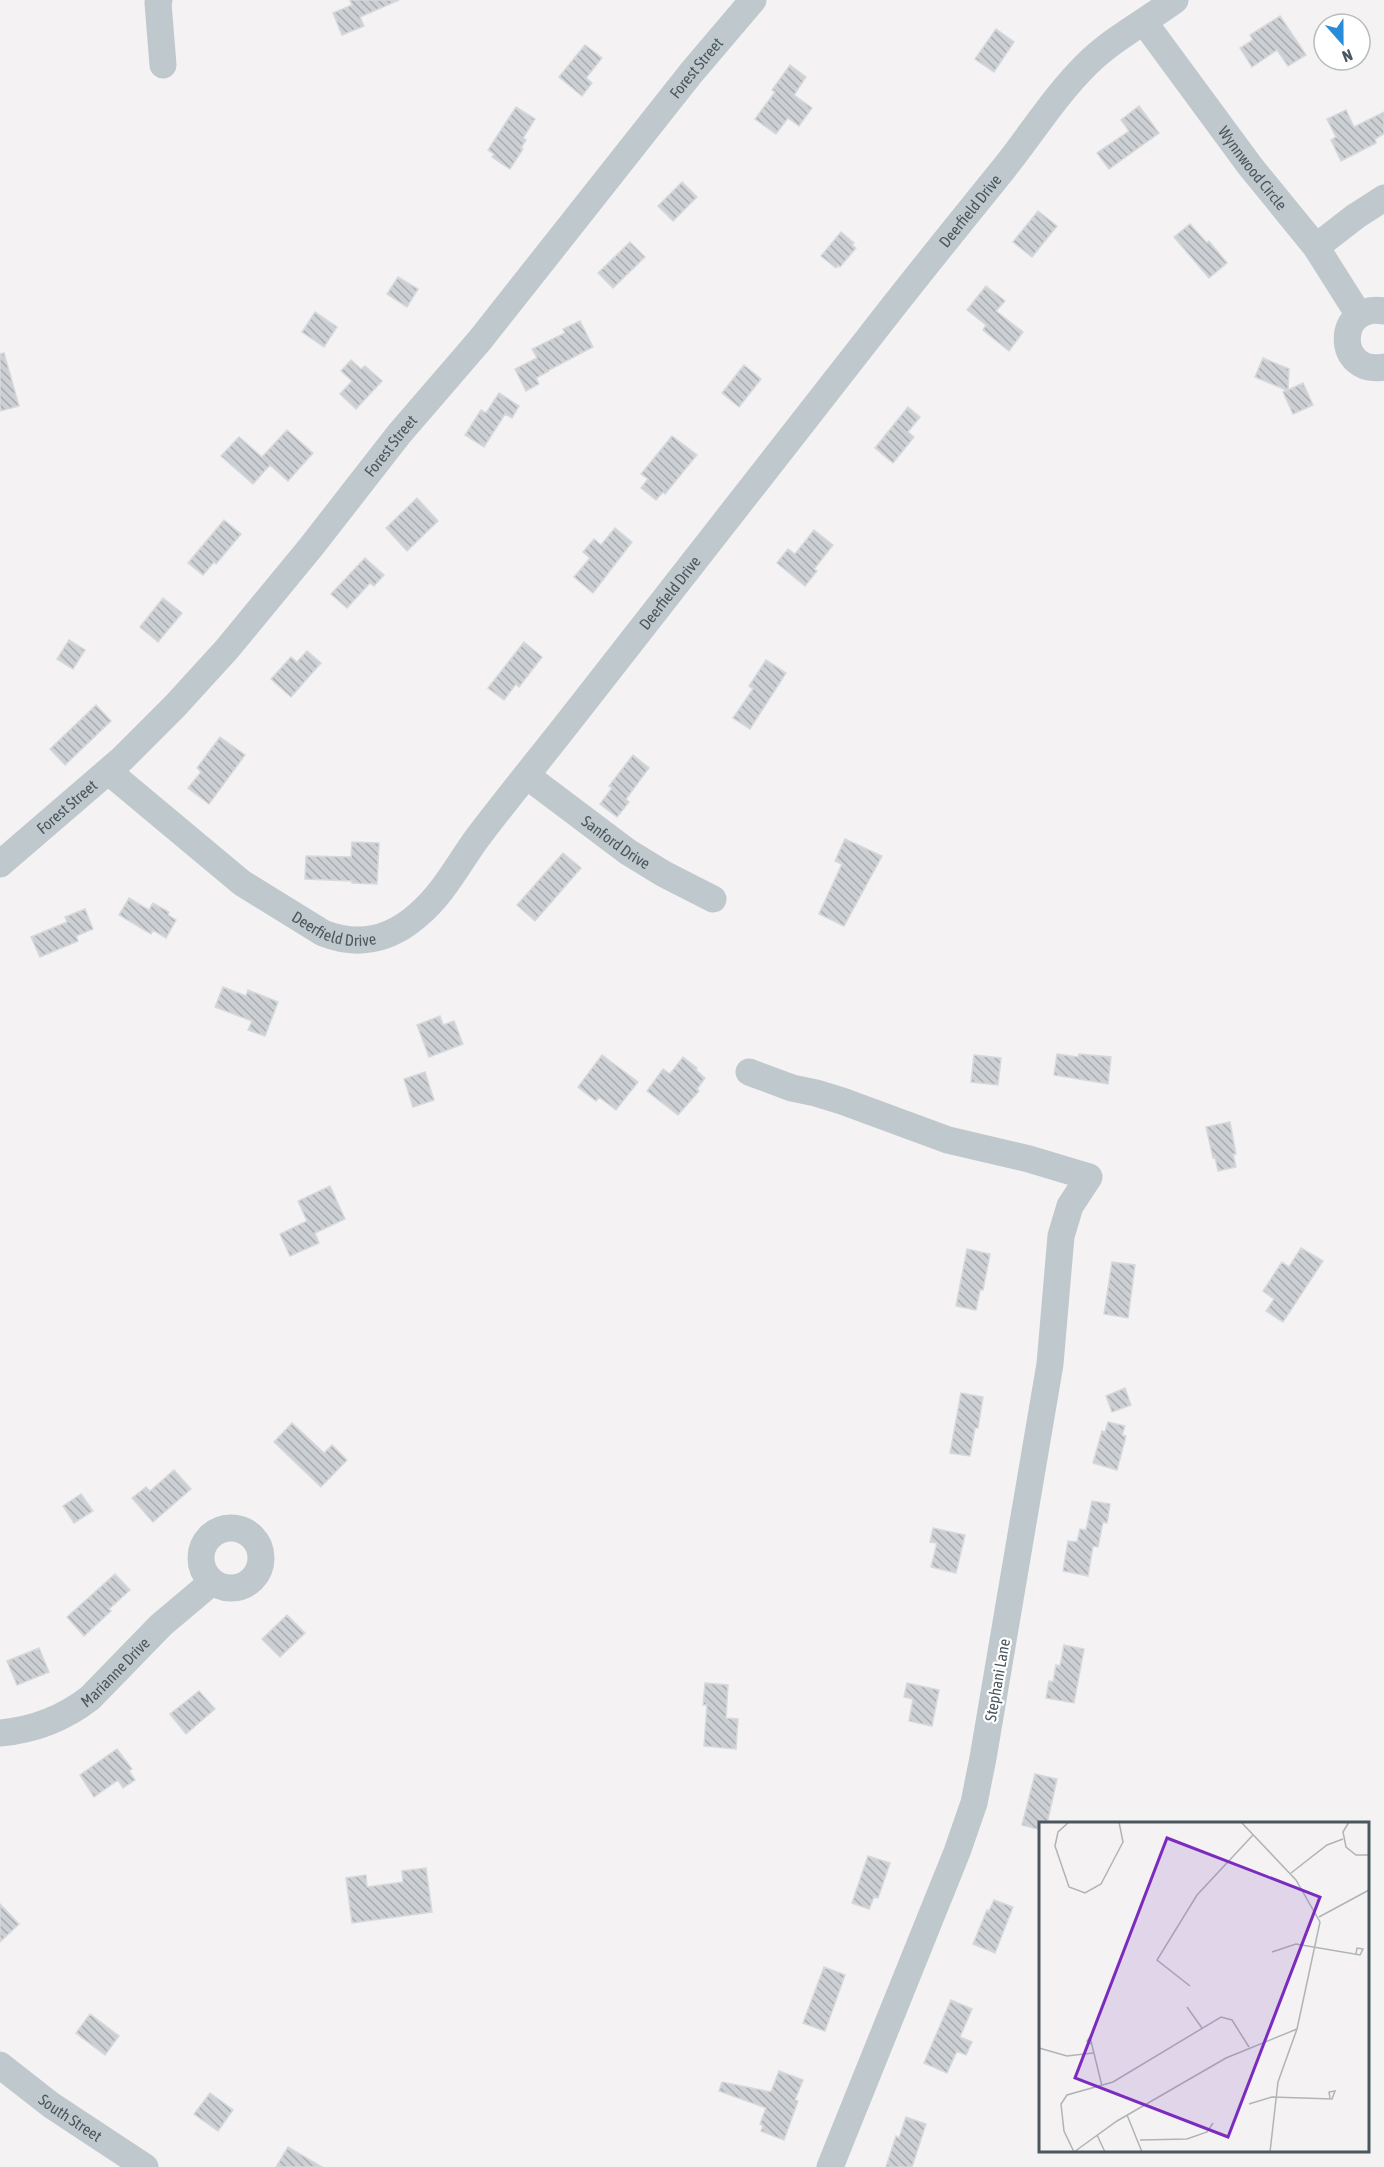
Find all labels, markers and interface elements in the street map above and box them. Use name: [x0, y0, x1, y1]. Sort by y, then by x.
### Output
north arrow: [1312, 12, 1372, 72]
street label: Forest Street: [666, 33, 726, 102]
text: N: [1340, 46, 1355, 66]
street label: Wynnwood Circle: [1215, 123, 1291, 213]
street label: Deerfield Drive: [935, 171, 1005, 251]
street label: Forest Street: [361, 411, 421, 480]
street label: Deerfield Drive: [635, 552, 704, 633]
street label: Forest Street: [33, 776, 101, 837]
street label: Sanford Drive: [579, 812, 653, 872]
street label: Deerfield Drive: [289, 907, 377, 949]
street label: Marianne Drive: [77, 1634, 153, 1711]
street label: Stephani Lane: [981, 1637, 1014, 1723]
inset map: [1039, 1822, 1369, 2152]
street label: South Street: [35, 2090, 106, 2145]

